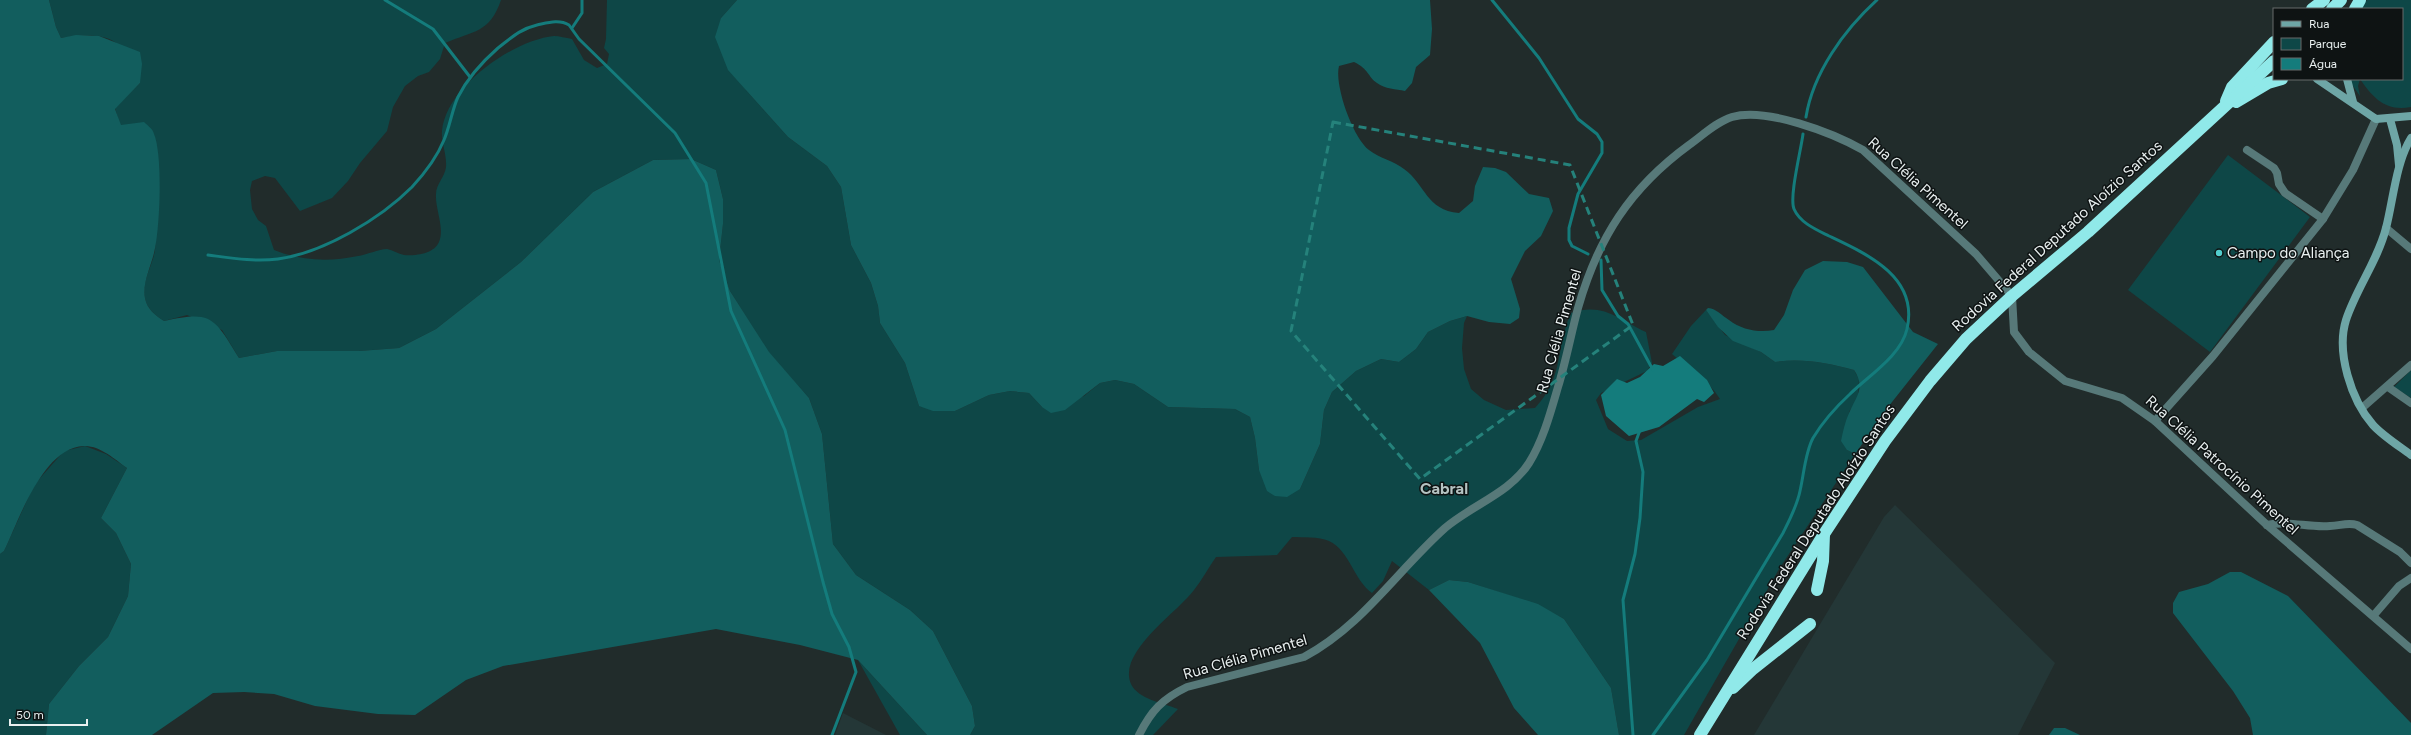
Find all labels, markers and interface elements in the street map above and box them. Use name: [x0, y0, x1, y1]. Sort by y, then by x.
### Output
legend: [2273, 8, 2403, 80]
text: Rua: [2309, 17, 2329, 31]
text: Parque: [2309, 37, 2347, 51]
text: Água: [2309, 57, 2337, 71]
street label: Rua Clélia Pimentel: [1864, 133, 1972, 233]
street label: Rodovia Federal Deputado Aloízio Santos: [1948, 137, 2166, 335]
place label: Campo do Aliança: [2227, 244, 2349, 262]
marker: Campo do Aliança: [2214, 248, 2224, 258]
street label: Rua Clélia Pimentel: [1533, 267, 1585, 395]
street label: Rua Clélia Patrocínio Pimentel: [2142, 392, 2302, 538]
street label: Rodovia Federal Deputado Aloízio Santos: [1733, 401, 1899, 643]
district label: Cabral: [1420, 479, 1468, 498]
street label: Rua Clélia Pimentel: [1181, 631, 1309, 683]
scale bar: [10, 701, 87, 727]
text: 50 m: [16, 708, 44, 722]

